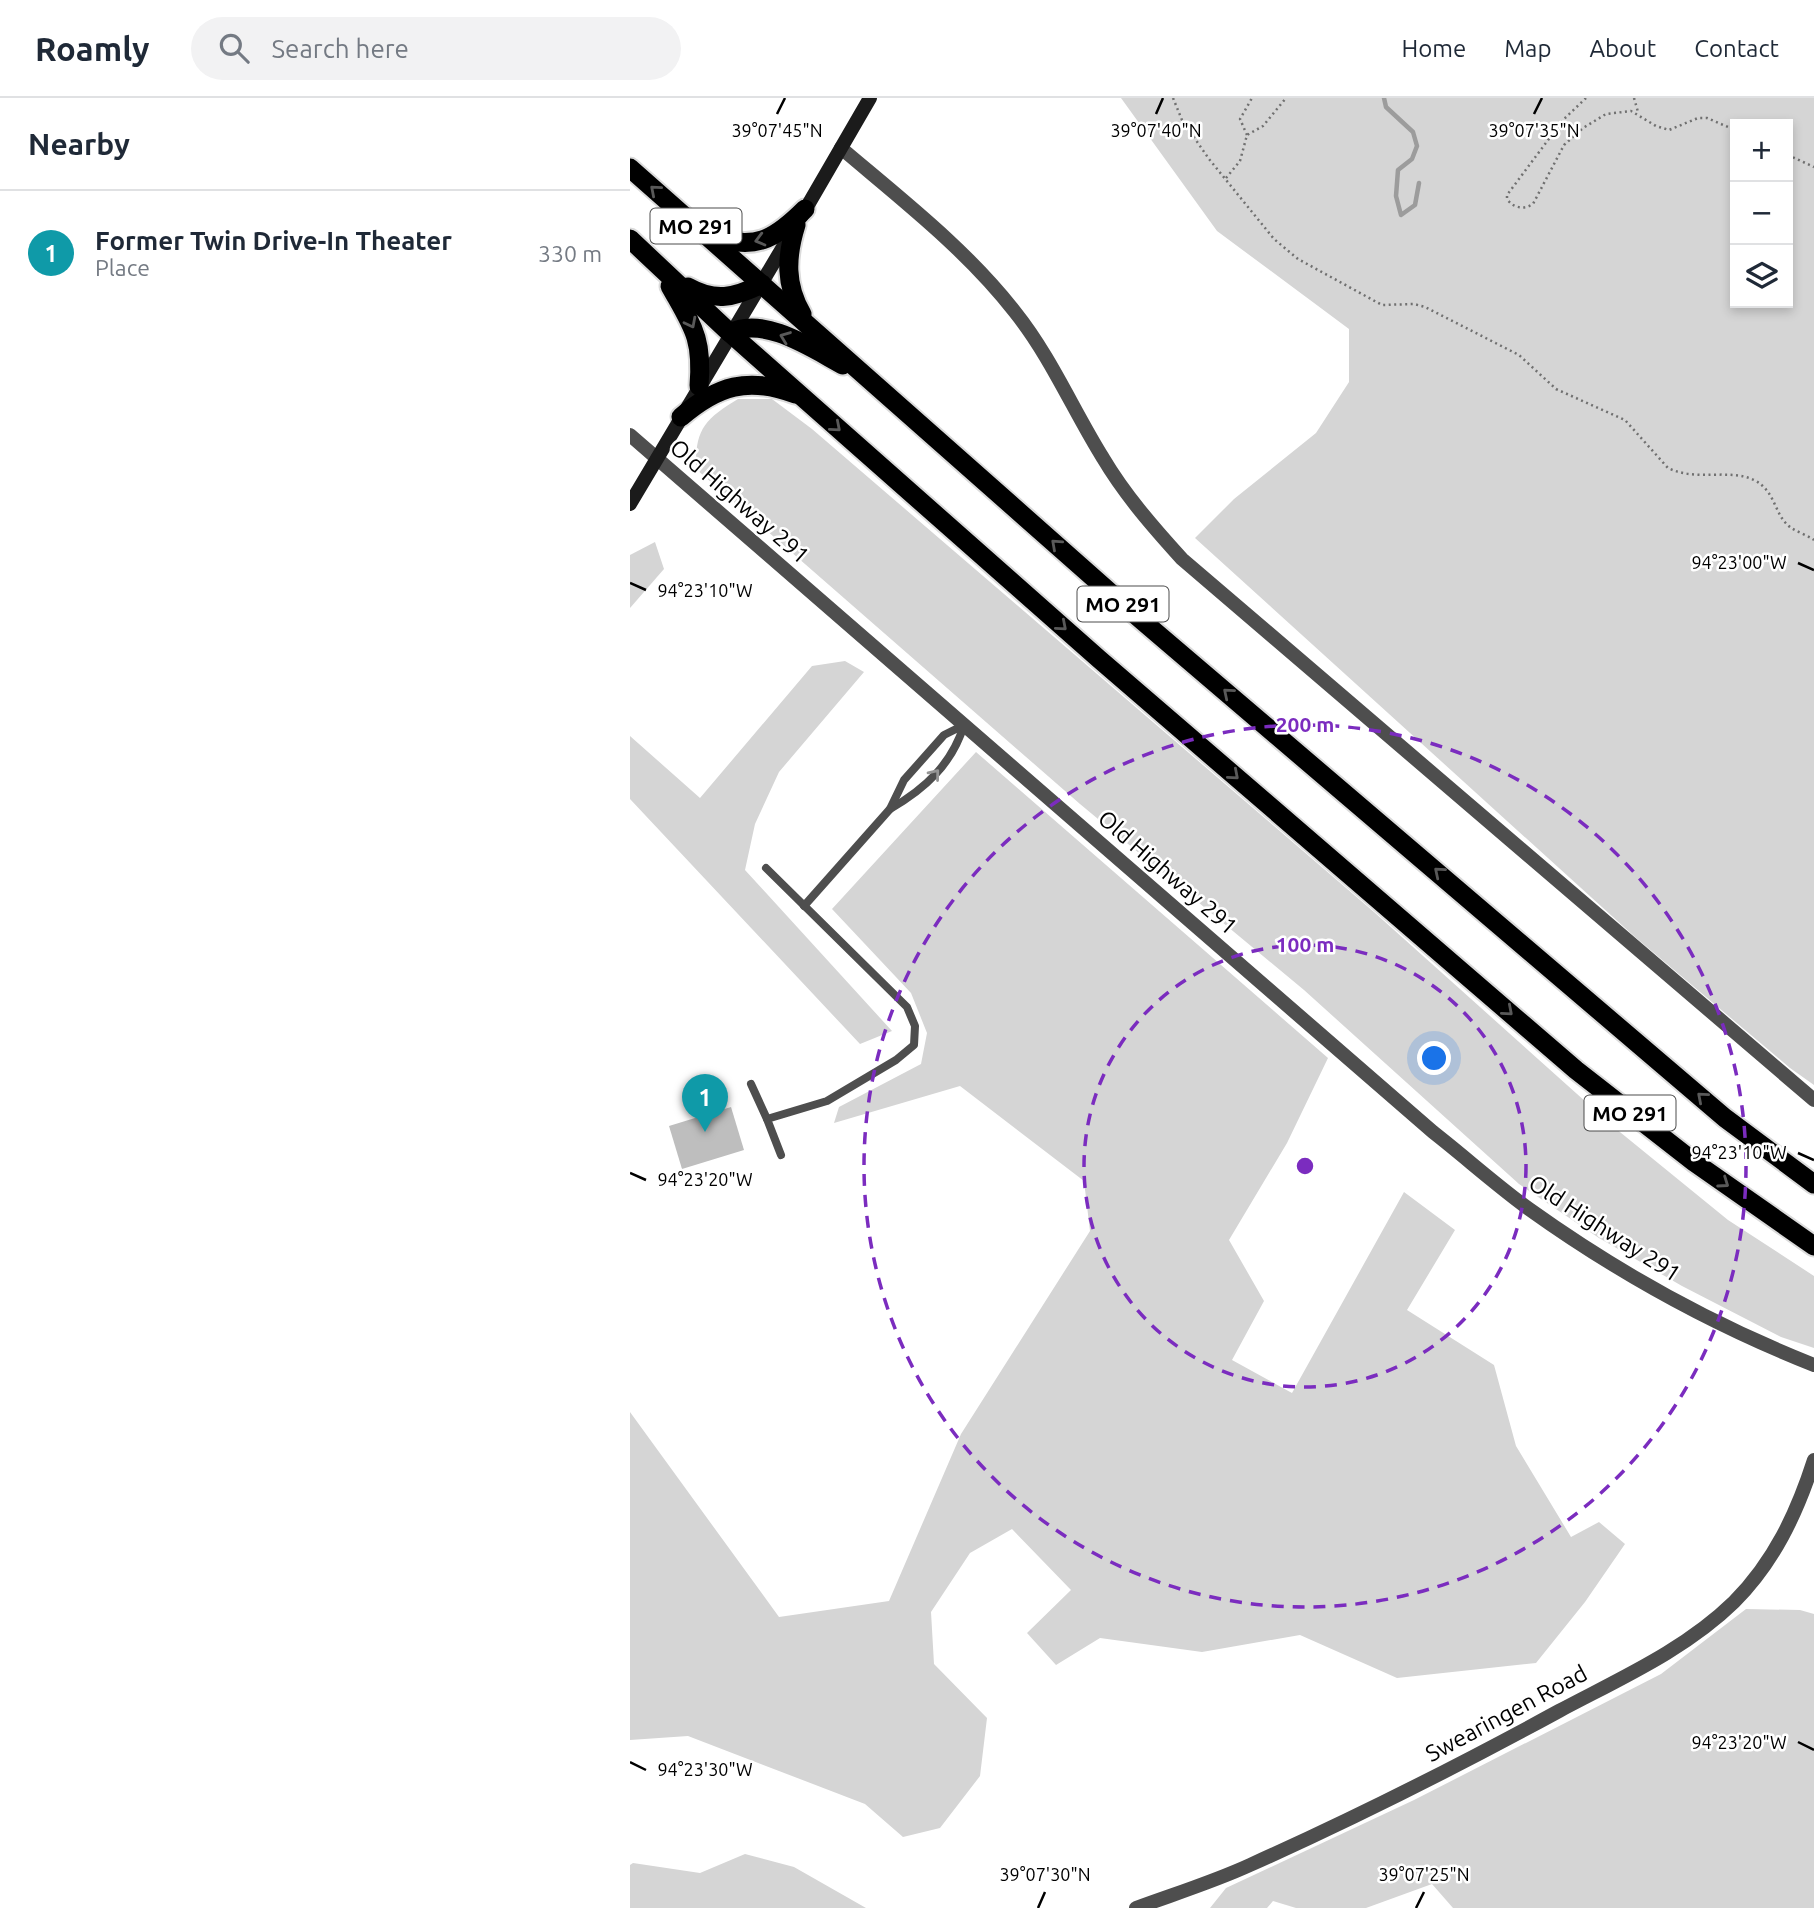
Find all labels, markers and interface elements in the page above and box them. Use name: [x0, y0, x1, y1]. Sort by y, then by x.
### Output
search box: [191, 17, 681, 80]
icon: search: [215, 29, 253, 67]
text: Roamly: [35, 30, 149, 67]
text: Search here: [271, 34, 409, 63]
text: Home: [1401, 35, 1466, 62]
text: Map: [1504, 35, 1551, 62]
text: About: [1589, 35, 1656, 62]
text: Contact: [1694, 35, 1779, 62]
map controls: [1730, 119, 1793, 308]
button: +: [1730, 119, 1793, 182]
text: 39°07'45"N: [731, 120, 823, 140]
text: 39°07'40"N: [1110, 120, 1202, 140]
text: 39°07'35"N: [1488, 120, 1580, 140]
text: Nearby: [28, 127, 130, 161]
button: −: [1730, 182, 1793, 245]
one-way arrow: [650, 186, 663, 198]
road number: MO 291: [650, 208, 742, 244]
text: Former Twin Drive-In Theater: [95, 226, 452, 255]
one-way arrow: [754, 232, 766, 246]
text: 1: [45, 241, 57, 266]
text: 330 m: [538, 241, 602, 266]
button: layers: [1730, 245, 1793, 308]
text: Place: [95, 255, 150, 280]
one-way arrow: [682, 316, 696, 328]
one-way arrow: [780, 332, 792, 346]
one-way arrow: [828, 419, 841, 431]
street label: Old Highway 291: [666, 434, 814, 568]
one-way arrow: [1051, 540, 1064, 552]
text: 94°23'00"W: [1691, 552, 1787, 572]
text: 94°23'10"W: [657, 580, 753, 600]
road number: MO 291: [1078, 587, 1168, 622]
one-way arrow: [1053, 618, 1066, 630]
one-way arrow: [1223, 689, 1236, 701]
text: 200 m: [1276, 712, 1334, 736]
one-way arrow: [1225, 767, 1238, 779]
one-way arrow: [927, 770, 940, 782]
street label: Old Highway 291: [1094, 805, 1242, 939]
one-way arrow: [1434, 868, 1447, 880]
text: 100 m: [1276, 932, 1334, 956]
one-way arrow: [1500, 1003, 1513, 1015]
your location: [1417, 1041, 1451, 1075]
pin: 1: [682, 1074, 728, 1132]
one-way arrow: [1697, 1093, 1710, 1105]
road number: MO 291: [1584, 1096, 1676, 1130]
text: 94°23'10"W: [1691, 1142, 1787, 1162]
centre of rings: [1293, 1154, 1317, 1178]
text: 94°23'20"W: [657, 1169, 753, 1189]
street label: Old Highway 291: [1525, 1170, 1685, 1286]
one-way arrow: [1716, 1175, 1729, 1187]
street label: Swearingen Road: [1421, 1660, 1591, 1766]
text: 94°23'20"W: [1691, 1732, 1787, 1752]
text: 94°23'30"W: [657, 1759, 753, 1779]
text: 39°07'30"N: [999, 1864, 1091, 1884]
text: 39°07'25"N: [1378, 1864, 1470, 1884]

